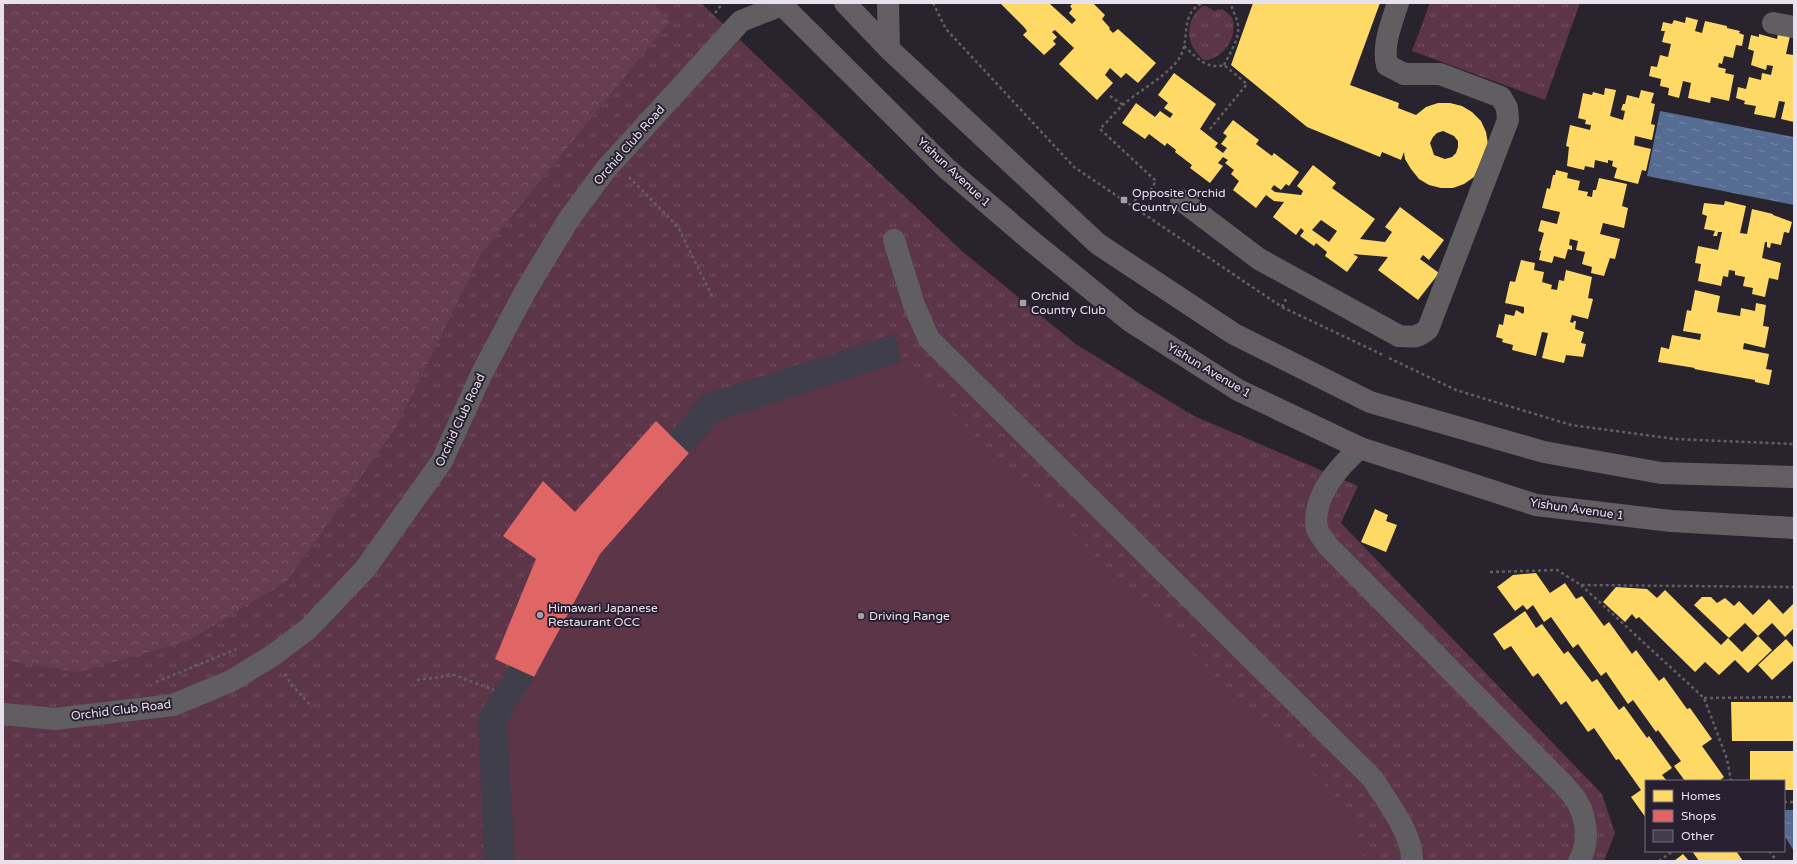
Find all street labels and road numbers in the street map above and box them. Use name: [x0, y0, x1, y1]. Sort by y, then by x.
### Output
street label: Orchid Club Road: [591, 102, 667, 188]
street label: Yishun Avenue 1: [915, 135, 993, 209]
street label: Yishun Avenue 1: [1165, 340, 1253, 400]
street label: Orchid Club Road: [432, 371, 488, 469]
street label: Yishun Avenue 1: [1529, 495, 1625, 523]
street label: Orchid Club Road: [70, 697, 172, 723]

